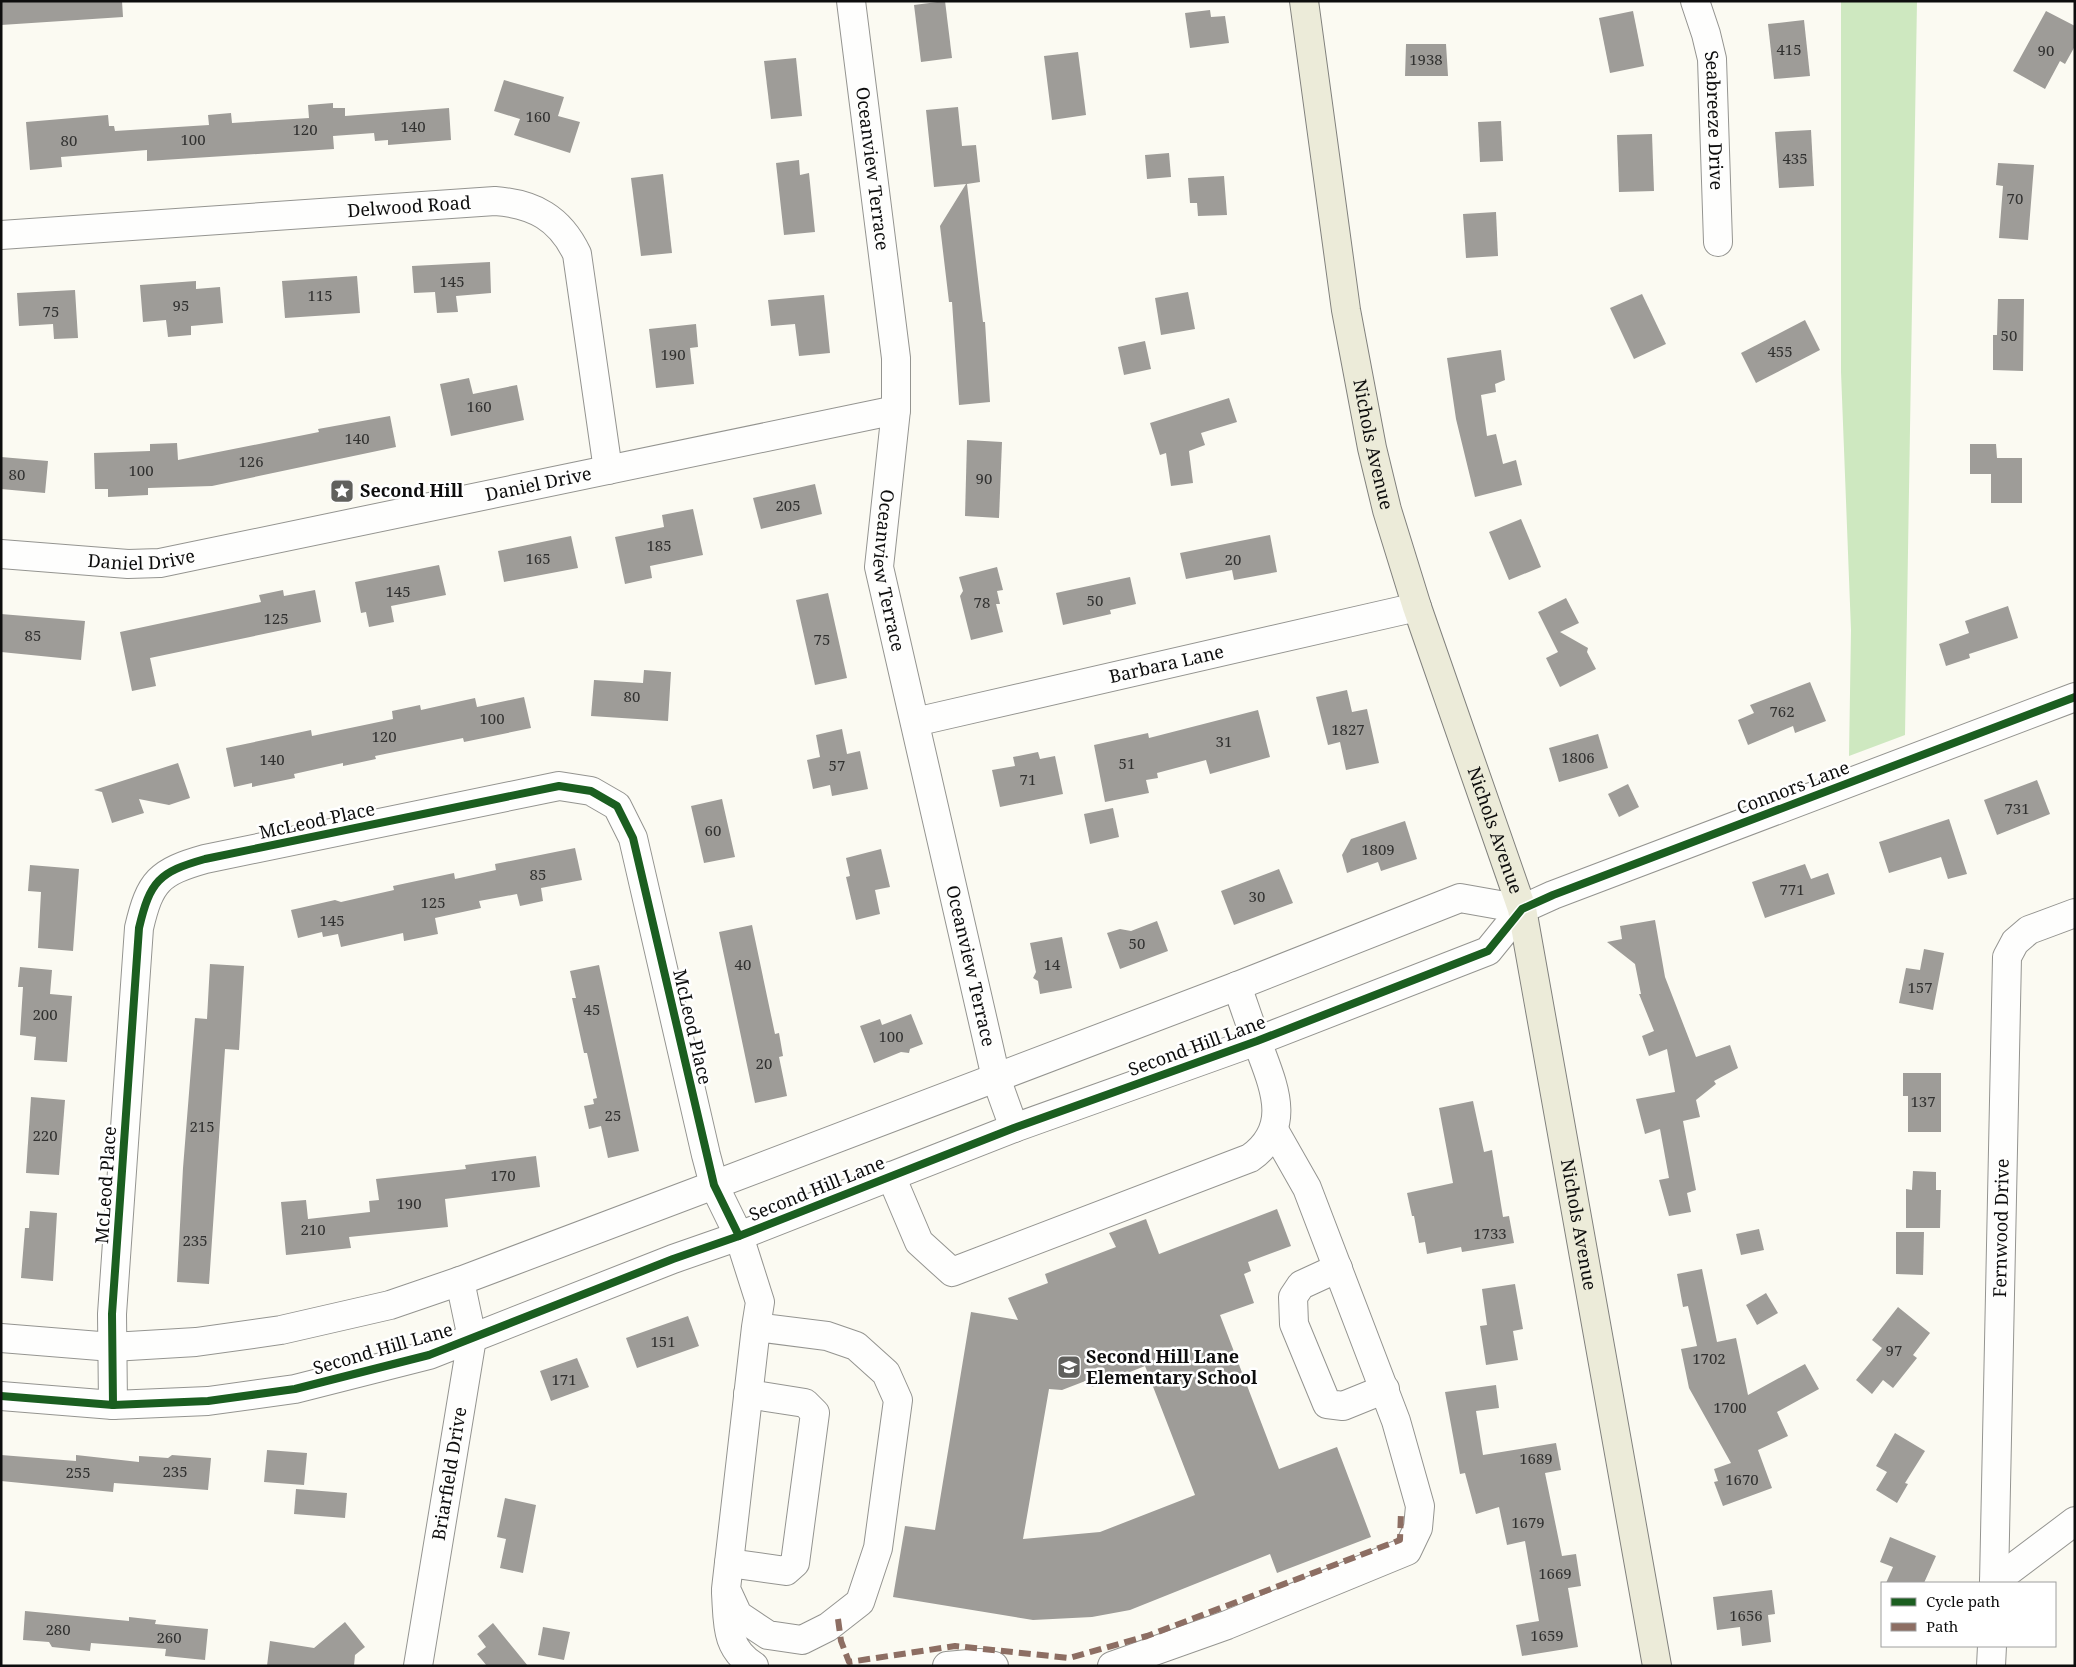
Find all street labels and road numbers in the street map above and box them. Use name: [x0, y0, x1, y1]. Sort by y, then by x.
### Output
street label: Seabreeze Drive: [1699, 48, 1729, 190]
street label: Oceanview Terrace: [851, 85, 895, 252]
street label: Delwood Road: [346, 190, 472, 222]
street label: Nichols Avenue: [1348, 377, 1400, 512]
street label: Daniel Drive: [483, 461, 594, 506]
street label: Oceanview Terrace: [868, 488, 911, 654]
street label: Daniel Drive: [87, 543, 197, 575]
street label: Barbara Lane: [1106, 639, 1226, 688]
street label: Connors Lane: [1733, 755, 1852, 820]
street label: Nichols Avenue: [1462, 763, 1529, 897]
street label: McLeod Place: [257, 796, 377, 844]
street label: Oceanview Terrace: [941, 883, 1001, 1049]
street label: McLeod Place: [668, 967, 718, 1087]
street label: Second Hill Lane: [1125, 1009, 1269, 1081]
street label: McLeod Place: [89, 1125, 121, 1245]
street label: Second Hill Lane: [745, 1150, 888, 1226]
street label: Nichols Avenue: [1556, 1157, 1603, 1292]
street label: Fernwood Drive: [1987, 1158, 2014, 1298]
street label: Second Hill Lane: [310, 1317, 455, 1379]
street label: Briarfield Drive: [426, 1405, 471, 1542]

